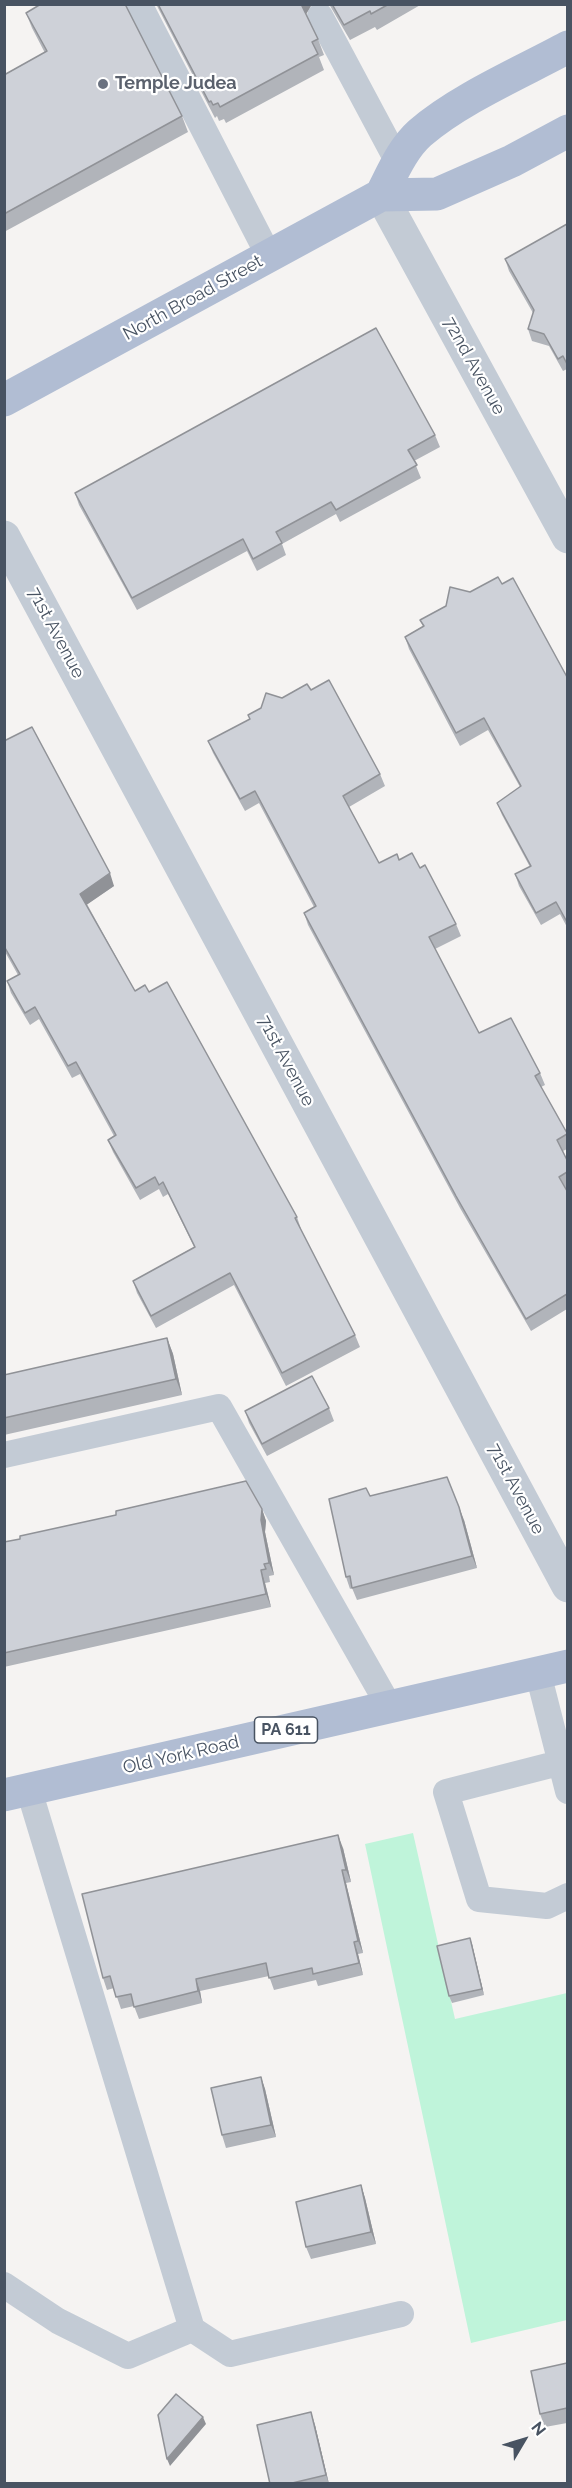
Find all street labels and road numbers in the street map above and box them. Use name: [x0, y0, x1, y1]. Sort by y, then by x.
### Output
street label: North Broad Street: [119, 251, 267, 345]
street label: 72nd Avenue: [438, 313, 510, 419]
street label: 71st Avenue: [23, 584, 89, 682]
street label: 71st Avenue: [253, 1012, 319, 1110]
street label: 71st Avenue: [483, 1440, 549, 1538]
road number: PA 611: [254, 1717, 318, 1743]
street label: Old York Road: [121, 1731, 241, 1779]

